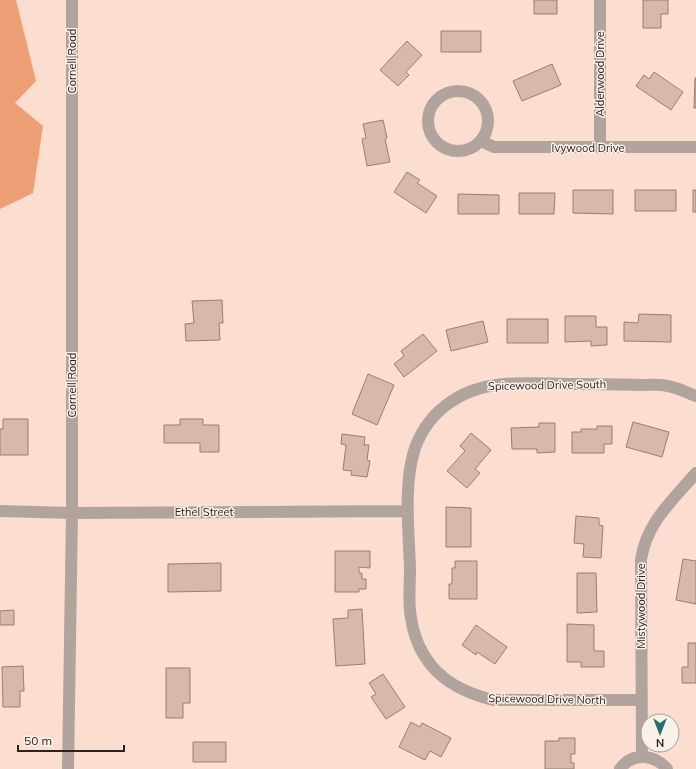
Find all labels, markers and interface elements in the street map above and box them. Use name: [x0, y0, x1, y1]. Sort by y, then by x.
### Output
street label: Cornell Road: [65, 29, 79, 93]
street label: Alderwood Drive: [593, 31, 607, 117]
street label: Ivywood Drive: [552, 141, 624, 155]
street label: Cornell Road: [65, 353, 79, 417]
street label: Spicewood Drive South: [488, 377, 606, 393]
street label: Ethel Street: [175, 505, 233, 519]
street label: Mistywood Drive: [634, 563, 648, 649]
street label: Spicewood Drive North: [488, 691, 606, 707]
north arrow: [640, 713, 680, 753]
scale bar: [18, 727, 124, 753]
text: 50 m: [24, 733, 52, 748]
text: N: [656, 736, 664, 750]

